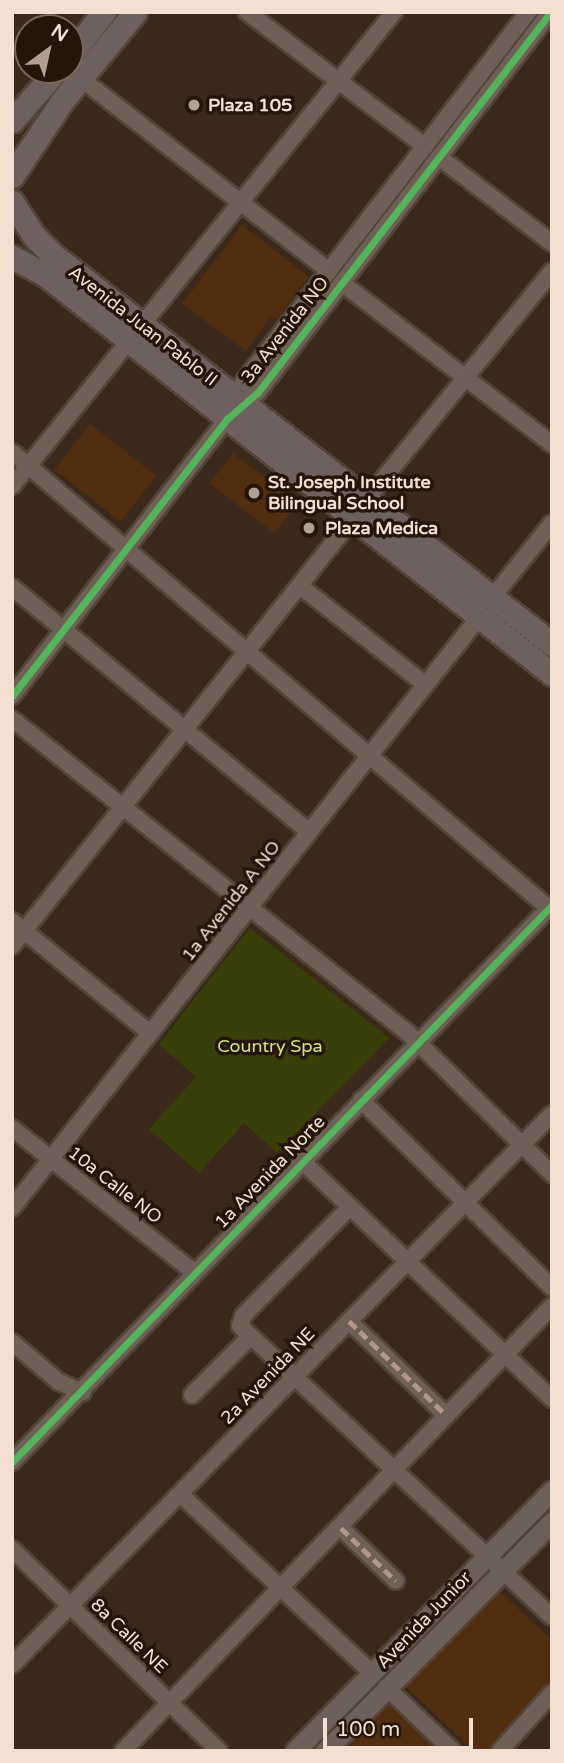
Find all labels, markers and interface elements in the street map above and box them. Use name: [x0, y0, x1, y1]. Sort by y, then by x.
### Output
north arrow: [14, 14, 84, 84]
text: N: [47, 20, 72, 46]
place label: Plaza 105: [208, 94, 292, 116]
marker: Plaza 105: [186, 97, 202, 113]
street label: Avenida Juan Pablo II: [64, 261, 222, 391]
street label: 3a Avenida NO: [237, 272, 333, 388]
place label: St. Joseph Institute Bilingual School: [268, 472, 431, 514]
marker: St. Joseph Institute Bilingual School: [246, 485, 262, 501]
place label: Plaza Medica: [325, 517, 438, 539]
marker: Plaza Medica: [299, 518, 319, 538]
street label: 1a Avenida A NO: [177, 836, 285, 966]
park label: Country Spa: [217, 1035, 323, 1057]
street label: 1a Avenida Norte: [210, 1111, 330, 1233]
street label: 10a Calle NO: [64, 1142, 166, 1228]
street label: 2a Avenida NE: [216, 1323, 320, 1429]
street label: Avenida Junior: [372, 1567, 476, 1673]
street label: 8a Calle NE: [86, 1594, 172, 1678]
scale bar: [326, 1704, 476, 1748]
text: 100 m: [336, 1717, 400, 1742]

